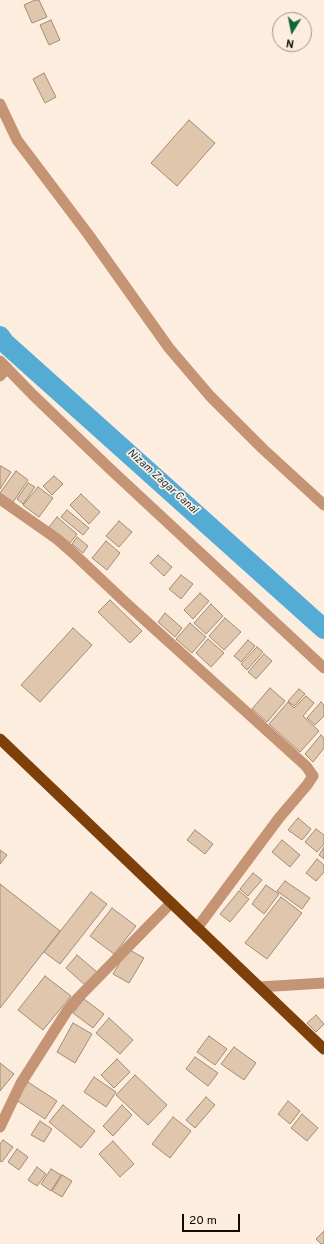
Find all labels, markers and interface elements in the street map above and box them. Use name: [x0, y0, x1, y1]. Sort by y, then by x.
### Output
north arrow: [272, 12, 312, 52]
text: N: [285, 35, 295, 50]
water label: Nizam Zagar Canal: [124, 447, 200, 517]
scale bar: [184, 1206, 242, 1232]
text: 20 m: [189, 1213, 217, 1229]

